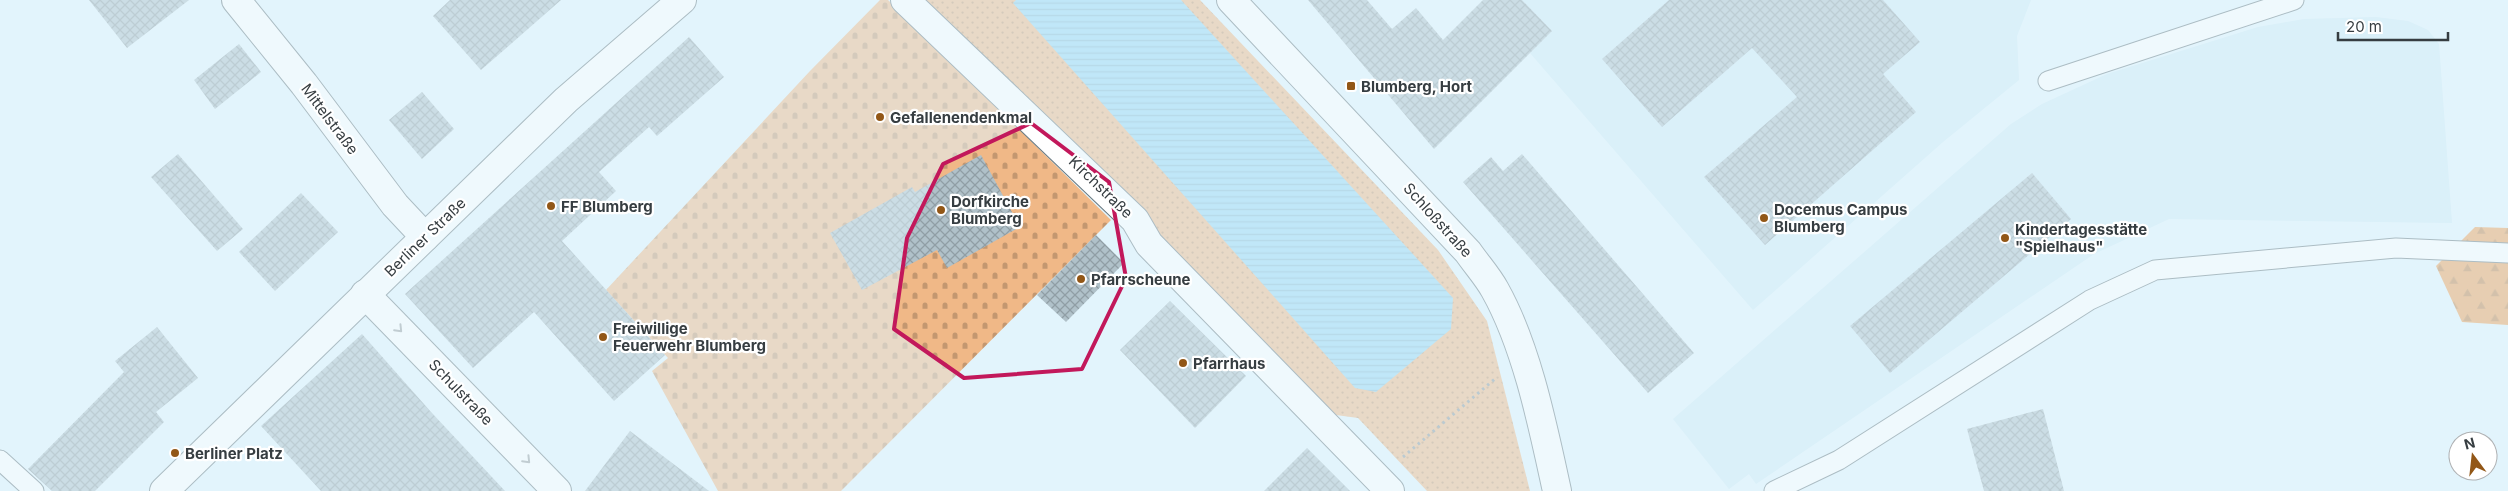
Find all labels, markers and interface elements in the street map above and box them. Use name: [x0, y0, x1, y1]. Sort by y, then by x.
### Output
scale bar: [2338, 10, 2448, 42]
text: 20 m: [2346, 17, 2382, 36]
place label: Blumberg, Hort: [1361, 77, 1473, 96]
street label: Mittelstraße: [297, 80, 363, 158]
marker: Blumberg, Hort: [1345, 80, 1357, 92]
place label: Gefallenendenkmal: [890, 108, 1032, 127]
marker: Gefallenendenkmal: [874, 111, 886, 123]
street label: Kirchstraße: [1065, 152, 1137, 222]
street label: Schloßstraße: [1400, 179, 1476, 261]
place label: Dorfkirche Blumberg: [951, 192, 1029, 228]
street label: Berliner Straße: [380, 193, 470, 281]
place label: FF Blumberg: [561, 197, 653, 216]
marker: FF Blumberg: [545, 200, 557, 212]
place label: Docemus Campus Blumberg: [1774, 200, 1907, 236]
marker: Dorfkirche Blumberg: [935, 204, 947, 216]
marker: Docemus Campus Blumberg: [1758, 212, 1770, 224]
place label: Kindertagesstätte "Spielhaus": [2015, 220, 2147, 256]
marker: Kindertagesstätte "Spielhaus": [1999, 232, 2011, 244]
place label: Pfarrscheune: [1091, 270, 1191, 289]
marker: Pfarrscheune: [1075, 273, 1087, 285]
place label: Freiwillige Feuerwehr Blumberg: [613, 319, 766, 355]
one-way arrow: [393, 323, 402, 332]
marker: Freiwillige Feuerwehr Blumberg: [597, 331, 609, 343]
place label: Pfarrhaus: [1193, 354, 1265, 373]
street label: Schulstraße: [425, 355, 497, 429]
marker: Pfarrhaus: [1177, 357, 1189, 369]
north arrow: [2448, 431, 2498, 481]
text: N: [2462, 433, 2477, 453]
place label: Berliner Platz: [185, 444, 283, 463]
marker: Berliner Platz: [169, 447, 181, 459]
one-way arrow: [521, 454, 530, 463]

